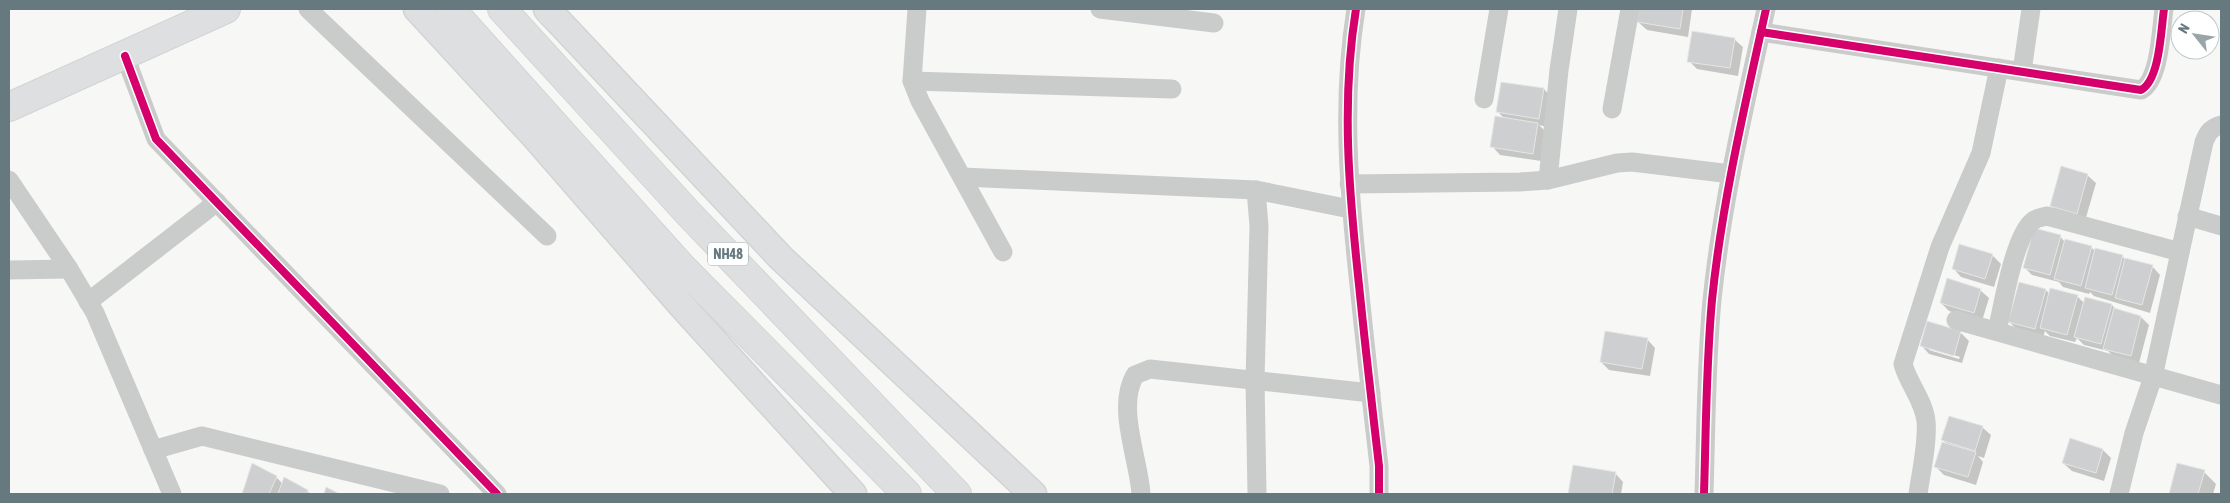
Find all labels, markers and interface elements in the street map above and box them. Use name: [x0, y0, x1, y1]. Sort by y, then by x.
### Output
north arrow: [2170, 10, 2220, 60]
text: N: [2175, 21, 2193, 36]
road number: NH48: [708, 242, 748, 266]

